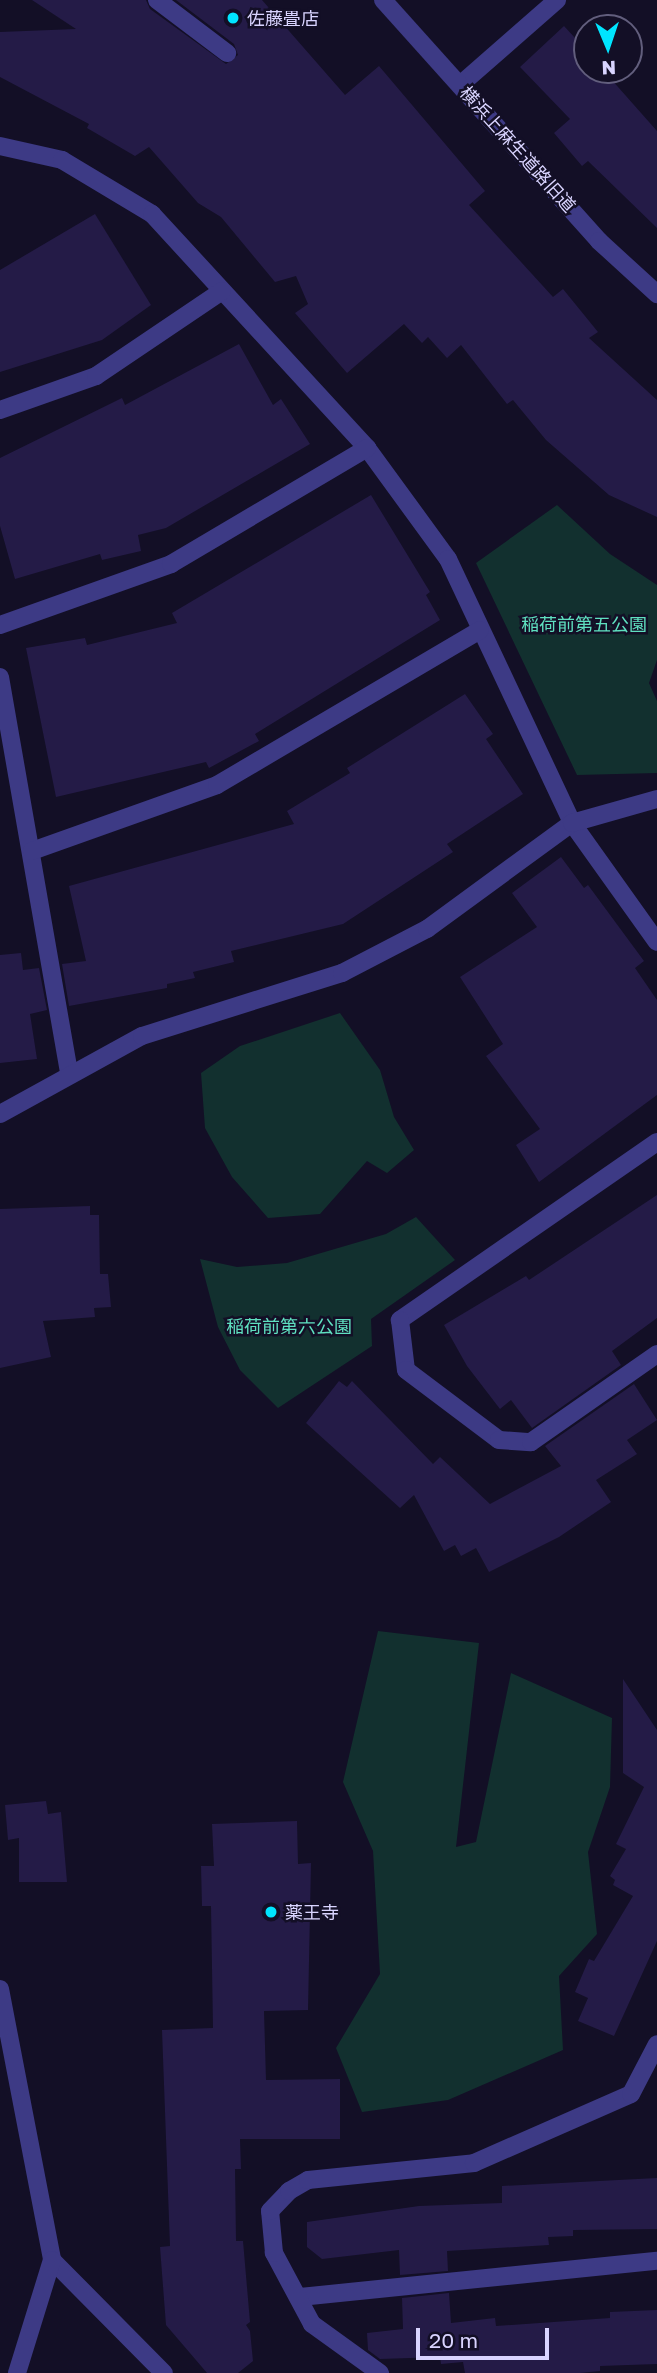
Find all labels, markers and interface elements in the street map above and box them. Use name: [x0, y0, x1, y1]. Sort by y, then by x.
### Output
place label: 佐藤畳店: [247, 7, 319, 29]
marker: 佐藤畳店: [225, 10, 241, 26]
north arrow: [573, 14, 643, 84]
text: N: [601, 57, 616, 80]
street label: 横浜上麻生道路旧道: [456, 82, 580, 216]
park label: 稲荷前第五公園: [521, 613, 647, 635]
park label: 稲荷前第六公園: [226, 1315, 352, 1337]
place label: 薬王寺: [285, 1901, 339, 1923]
marker: 薬王寺: [263, 1904, 279, 1920]
scale bar: [419, 2314, 552, 2358]
text: 20 m: [429, 2327, 478, 2353]

